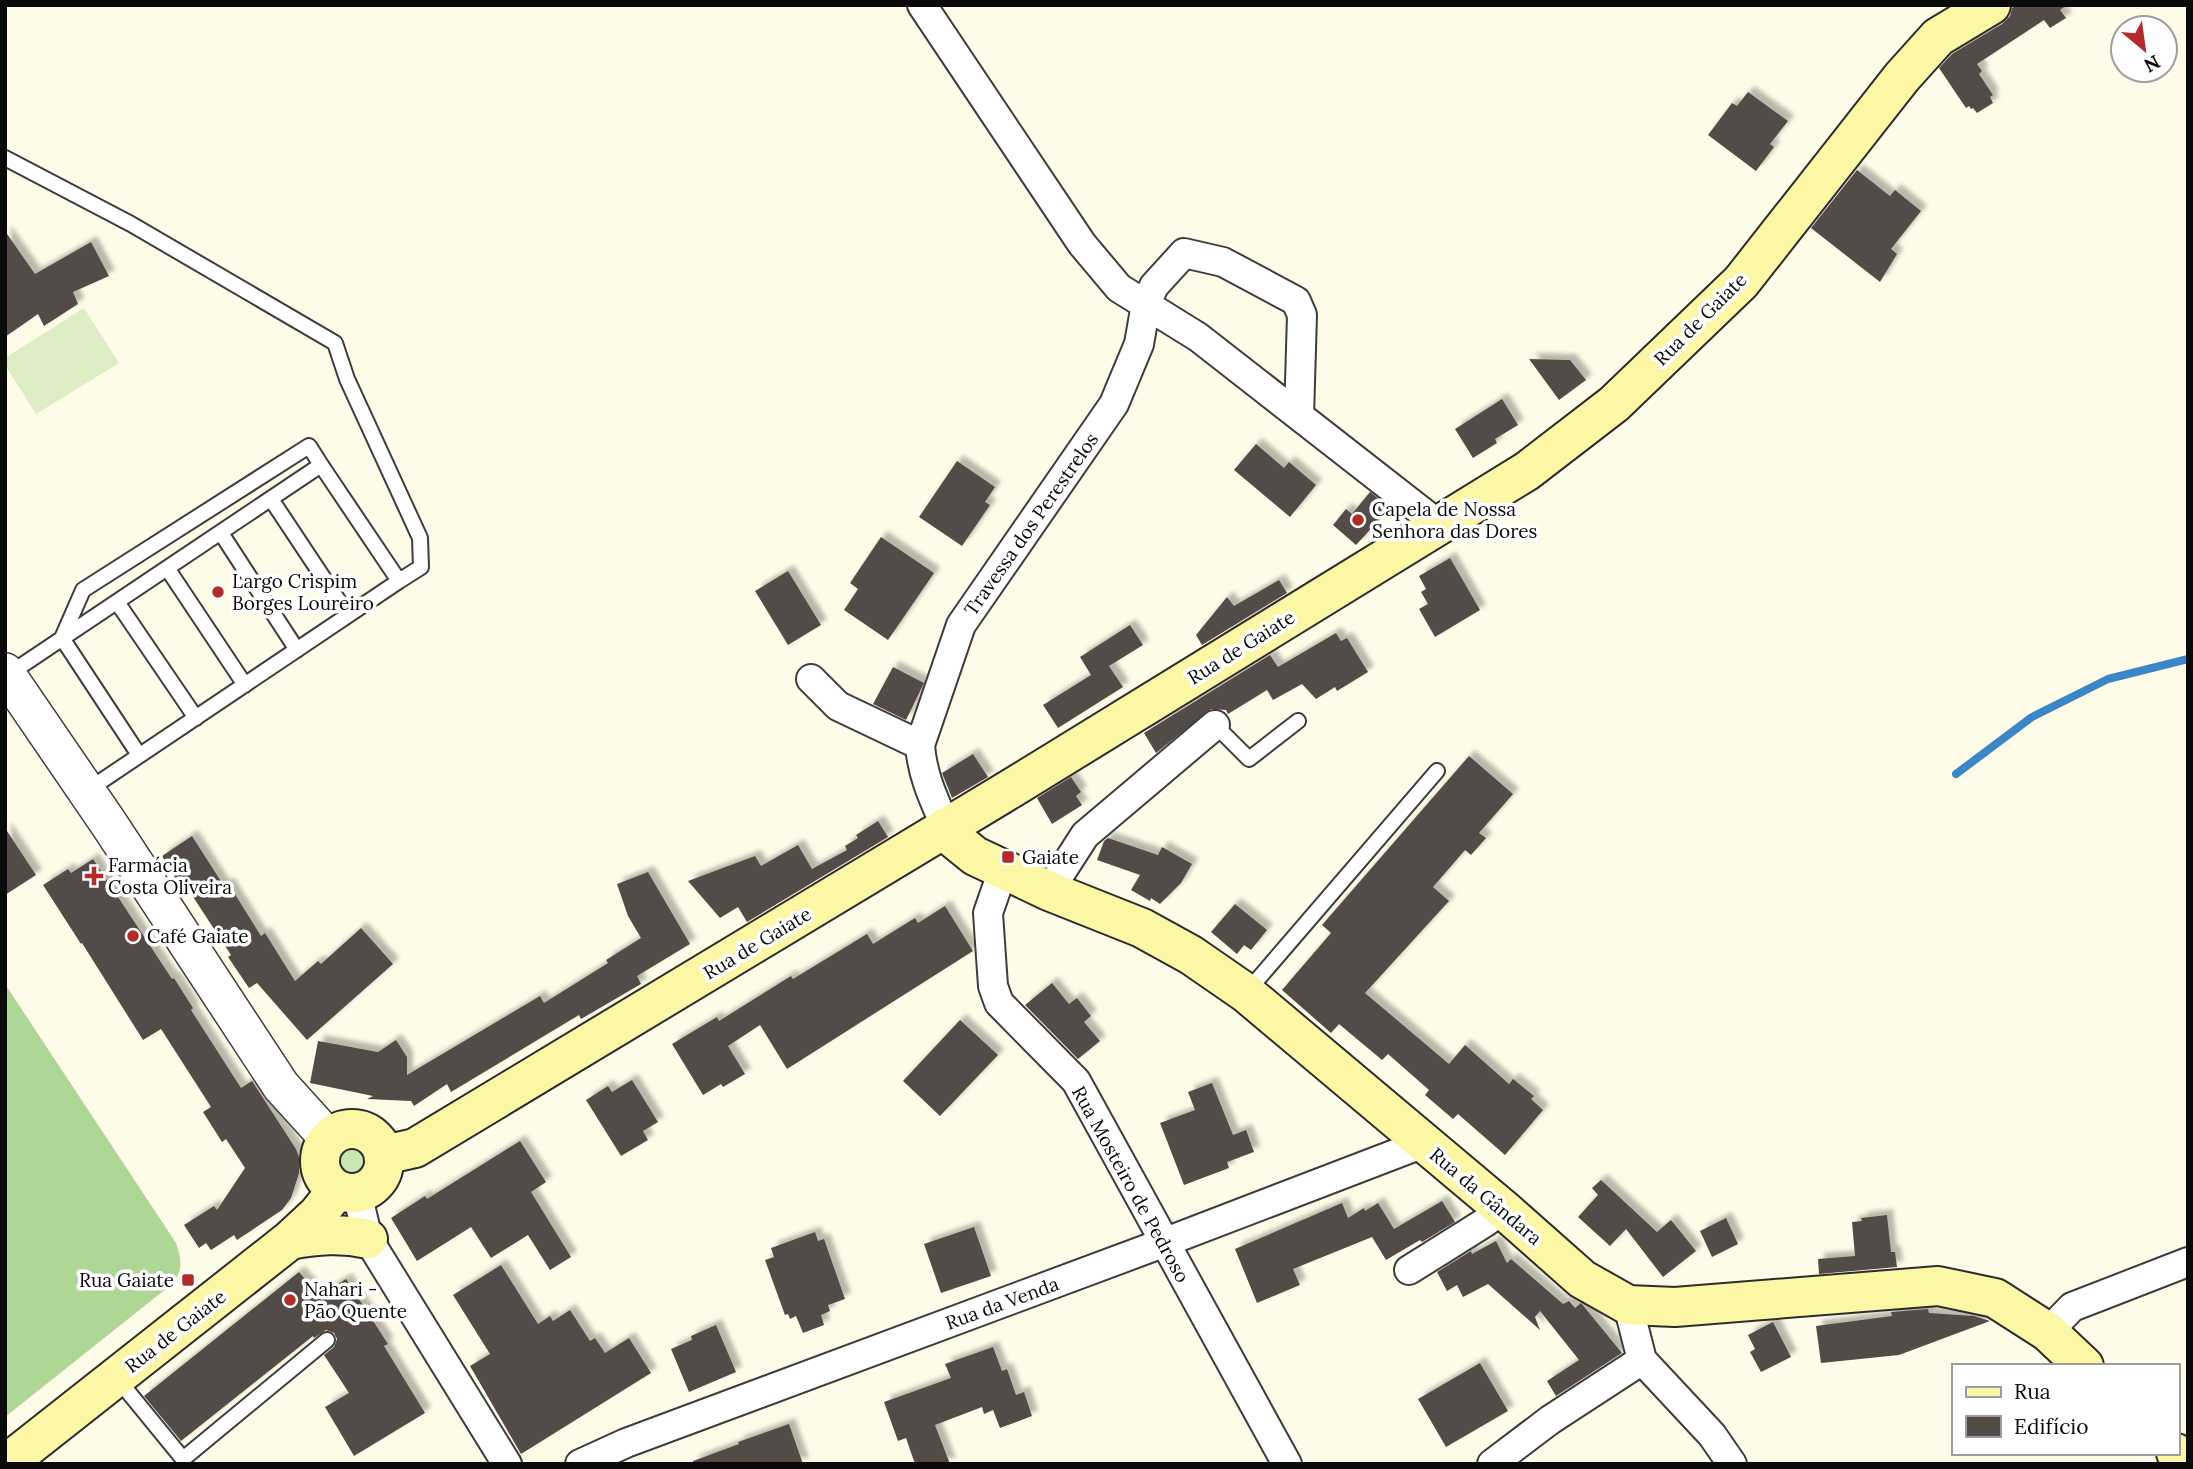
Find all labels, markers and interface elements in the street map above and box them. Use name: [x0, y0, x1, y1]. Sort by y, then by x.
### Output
north arrow: [2109, 14, 2179, 84]
text: N: [2140, 50, 2164, 78]
street label: Rua de Gaiate: [1648, 267, 1752, 371]
street label: Travessa dos Perestrelos: [959, 428, 1103, 620]
place label: Capela de Nossa Senhora das Dores: [1372, 497, 1538, 543]
marker: Capela de Nossa Senhora das Dores: [1350, 512, 1366, 528]
place label: Largo Crispim Borges Loureiro: [232, 569, 374, 615]
marker: Largo Crispim Borges Loureiro: [210, 584, 226, 600]
street label: Rua de Gaiate: [1183, 605, 1299, 689]
place label: Gaiate: [1022, 845, 1079, 869]
marker: Gaiate: [1000, 849, 1016, 865]
place label: Farmácia Costa Oliveira: [108, 853, 232, 899]
marker: Farmácia Costa Oliveira: [86, 868, 102, 884]
street label: Rua de Gaiate: [699, 901, 815, 985]
place label: Café Gaiate: [147, 924, 249, 948]
marker: Café Gaiate: [125, 928, 141, 944]
street label: Rua Mosteiro de Pedroso: [1067, 1081, 1195, 1287]
street label: Rua da Gândara: [1425, 1142, 1547, 1250]
place label: Rua Gaiate: [79, 1268, 174, 1292]
street label: Rua da Venda: [942, 1271, 1062, 1335]
marker: Rua Gaiate: [180, 1272, 196, 1288]
place label: Nahari - Pão Quente: [304, 1277, 407, 1323]
street label: Rua de Gaiate: [120, 1284, 230, 1378]
marker: Nahari - Pão Quente: [282, 1292, 298, 1308]
legend: [1952, 1364, 2179, 1455]
text: Rua: [2014, 1378, 2051, 1405]
text: Edifício: [2014, 1413, 2089, 1440]

